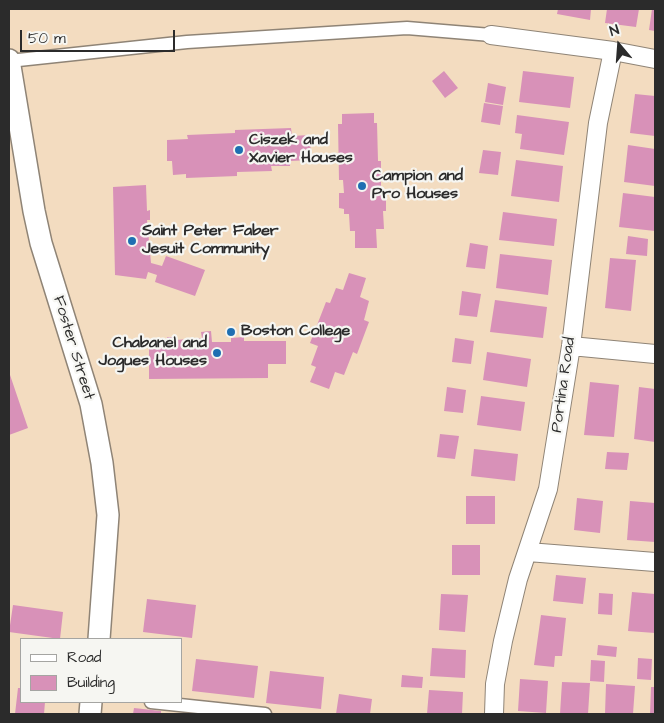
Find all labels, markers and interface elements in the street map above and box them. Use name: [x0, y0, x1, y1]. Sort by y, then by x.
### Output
scale bar: [22, 20, 178, 52]
north arrow: [594, 20, 644, 70]
text: N: [607, 20, 622, 42]
text: 50 m: [28, 28, 66, 49]
place label: Ciszek and Xavier Houses: [249, 131, 353, 169]
marker: Ciszek and Xavier Houses: [233, 144, 245, 156]
place label: Campion and Pro Houses: [372, 167, 463, 205]
marker: Campion and Pro Houses: [356, 180, 368, 192]
place label: Saint Peter Faber Jesuit Community: [142, 222, 279, 260]
marker: Saint Peter Faber Jesuit Community: [126, 235, 138, 247]
street label: Foster Street: [48, 294, 98, 402]
place label: Boston College: [241, 322, 350, 342]
marker: Boston College: [225, 326, 237, 338]
place label: Chabanel and Jogues Houses: [99, 334, 207, 372]
street label: Portina Road: [548, 336, 580, 434]
marker: Chabanel and Jogues Houses: [211, 347, 223, 359]
legend: [20, 638, 182, 703]
text: Road: [67, 647, 101, 668]
text: Building: [67, 672, 115, 693]

